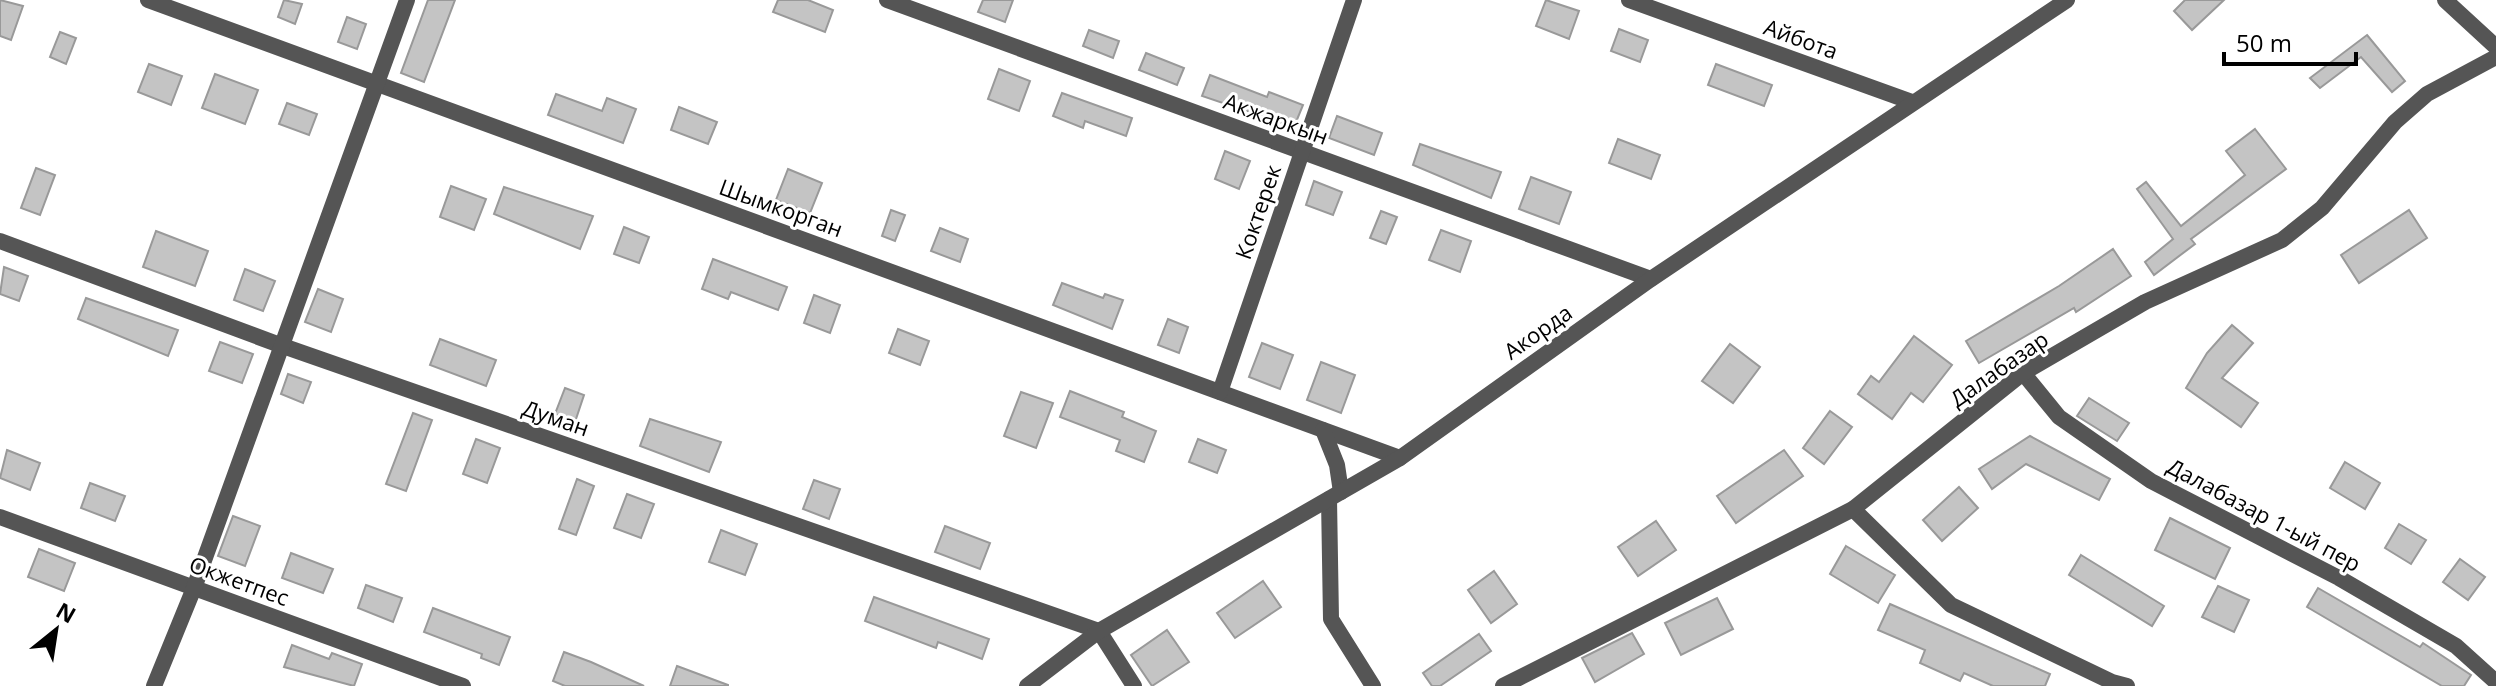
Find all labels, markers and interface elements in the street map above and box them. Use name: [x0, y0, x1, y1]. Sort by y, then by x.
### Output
street label: Айбота: [1760, 11, 1843, 65]
scale bar: [2224, 16, 2356, 66]
text: 50 m: [2236, 26, 2292, 59]
street label: Акжаркын: [1220, 85, 1333, 151]
street label: Коктерек: [1227, 160, 1287, 263]
street label: Шымкорган: [715, 171, 847, 243]
street label: Акорда: [1497, 297, 1578, 366]
street label: Далабазар: [1943, 323, 2054, 413]
street label: Думан: [519, 392, 594, 442]
street label: Далабазар 1-ый пер: [2162, 450, 2366, 578]
street label: Окжетпес: [185, 548, 293, 612]
north arrow: [16, 590, 96, 670]
text: N: [51, 594, 82, 629]

